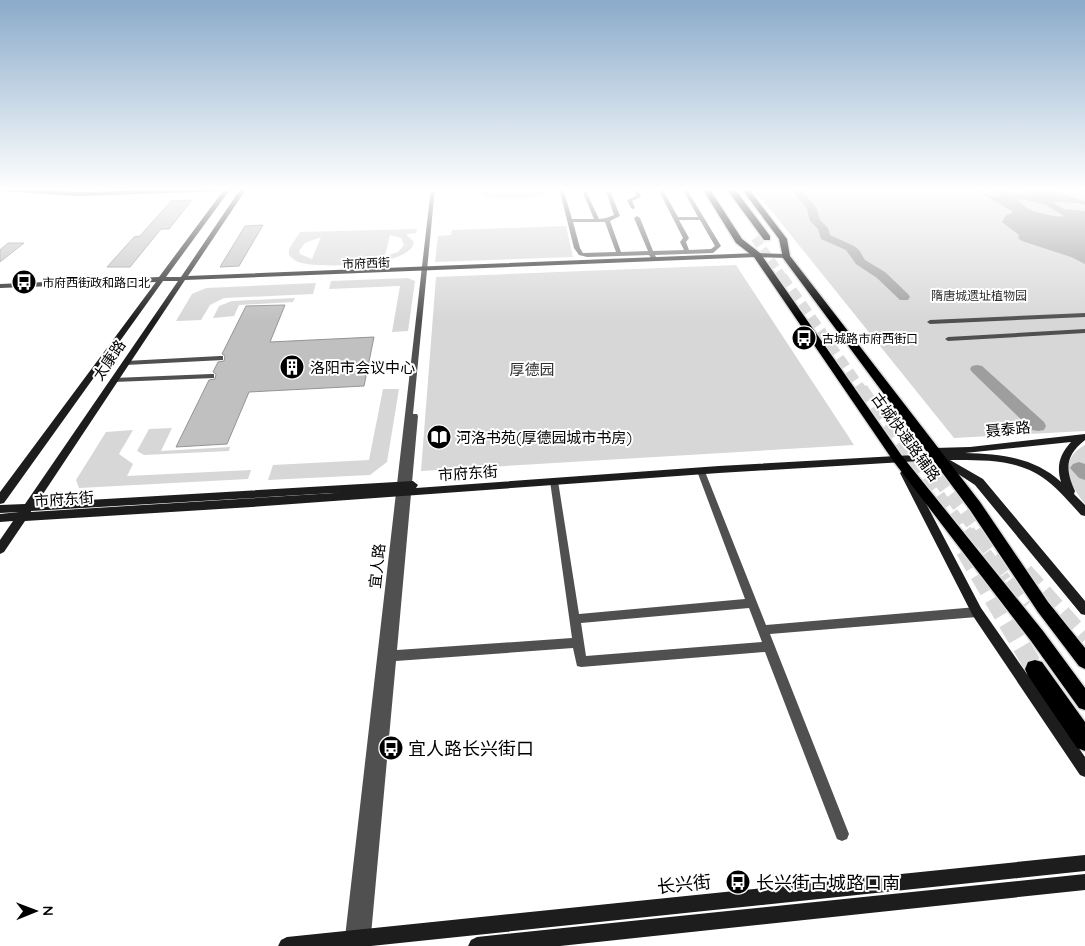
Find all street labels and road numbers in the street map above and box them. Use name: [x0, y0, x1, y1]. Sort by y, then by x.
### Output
street label: 市府西街: [342, 255, 390, 271]
street label: 太康路: [89, 336, 129, 384]
street label: 古城快速路辅路: [867, 389, 945, 485]
street label: 聂泰路: [985, 417, 1031, 441]
street label: 市府东街: [437, 461, 499, 485]
street label: 市府东街: [33, 487, 95, 511]
street label: 宜人路: [365, 543, 389, 589]
street label: 长兴街: [656, 870, 712, 898]

